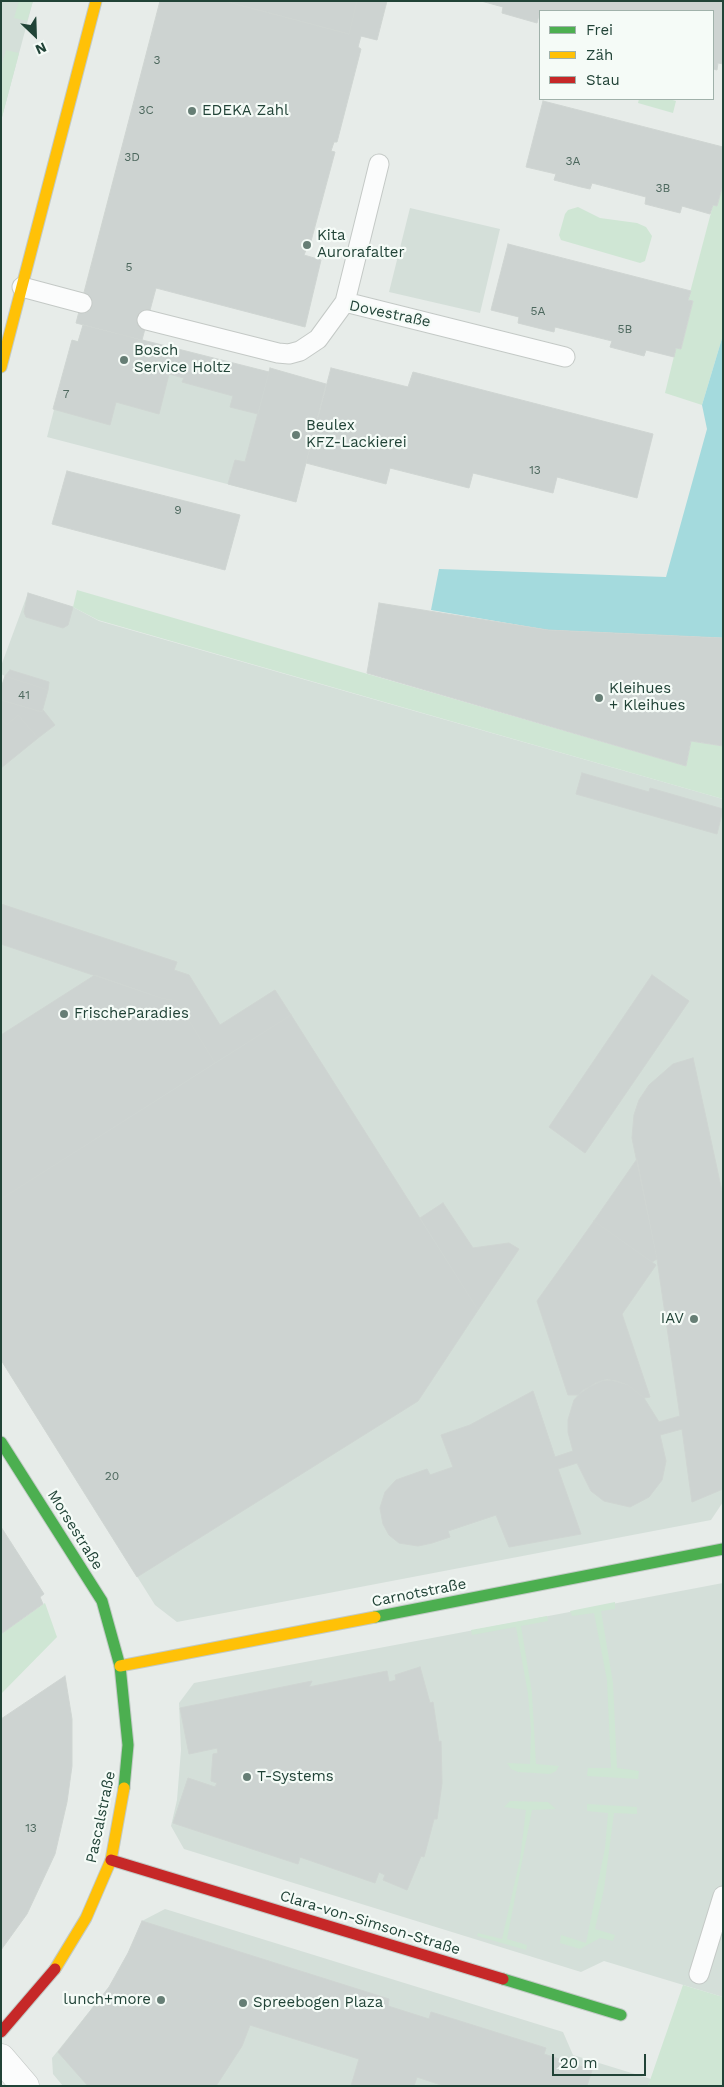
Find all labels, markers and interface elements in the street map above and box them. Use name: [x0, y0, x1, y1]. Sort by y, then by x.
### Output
north arrow: [10, 10, 60, 60]
legend: [539, 10, 714, 100]
text: Frei: [586, 21, 613, 39]
text: N: [33, 39, 49, 58]
text: Zäh: [586, 46, 613, 64]
house number: 3: [154, 53, 160, 67]
text: Stau: [586, 71, 620, 89]
place label: EDEKA Zahl: [202, 102, 289, 120]
house number: 3C: [138, 103, 154, 117]
marker: EDEKA Zahl: [186, 105, 198, 117]
house number: 3D: [124, 150, 140, 164]
house number: 3A: [566, 154, 580, 168]
house number: 3B: [656, 181, 670, 195]
place label: Kita Aurorafalter: [317, 227, 405, 262]
marker: Kita Aurorafalter: [301, 239, 313, 251]
house number: 5: [126, 260, 132, 274]
street label: Dovestraße: [348, 297, 432, 331]
house number: 5A: [531, 304, 545, 318]
house number: 5B: [618, 322, 632, 336]
place label: Bosch Service Holtz: [134, 342, 231, 377]
marker: Bosch Service Holtz: [118, 354, 130, 366]
house number: 7: [63, 387, 69, 401]
place label: Beulex KFZ-Lackierei: [306, 417, 407, 452]
marker: Beulex KFZ-Lackierei: [290, 429, 302, 441]
house number: 13: [529, 463, 541, 477]
house number: 9: [174, 503, 182, 517]
place label: Kleihues + Kleihues: [609, 680, 685, 715]
house number: 41: [18, 688, 30, 702]
marker: Kleihues + Kleihues: [593, 692, 605, 704]
place label: FrischeParadies: [74, 1005, 189, 1023]
marker: FrischeParadies: [58, 1008, 70, 1020]
place label: IAV: [661, 1310, 684, 1328]
marker: IAV: [688, 1313, 700, 1325]
house number: 20: [105, 1469, 119, 1483]
street label: Morsestraße: [43, 1487, 107, 1573]
street label: Carnotstraße: [370, 1575, 468, 1611]
place label: T-Systems: [257, 1768, 334, 1786]
street label: Pascalstraße: [82, 1769, 120, 1865]
marker: T-Systems: [241, 1771, 253, 1783]
house number: 13: [25, 1821, 37, 1835]
street label: Clara-von-Simson-Straße: [278, 1887, 462, 1959]
place label: lunch+more: [63, 1991, 151, 2009]
marker: lunch+more: [155, 1994, 167, 2006]
place label: Spreebogen Plaza: [253, 1994, 383, 2012]
marker: Spreebogen Plaza: [237, 1997, 249, 2009]
scale bar: [554, 2044, 648, 2076]
text: 20 m: [560, 2054, 598, 2072]

